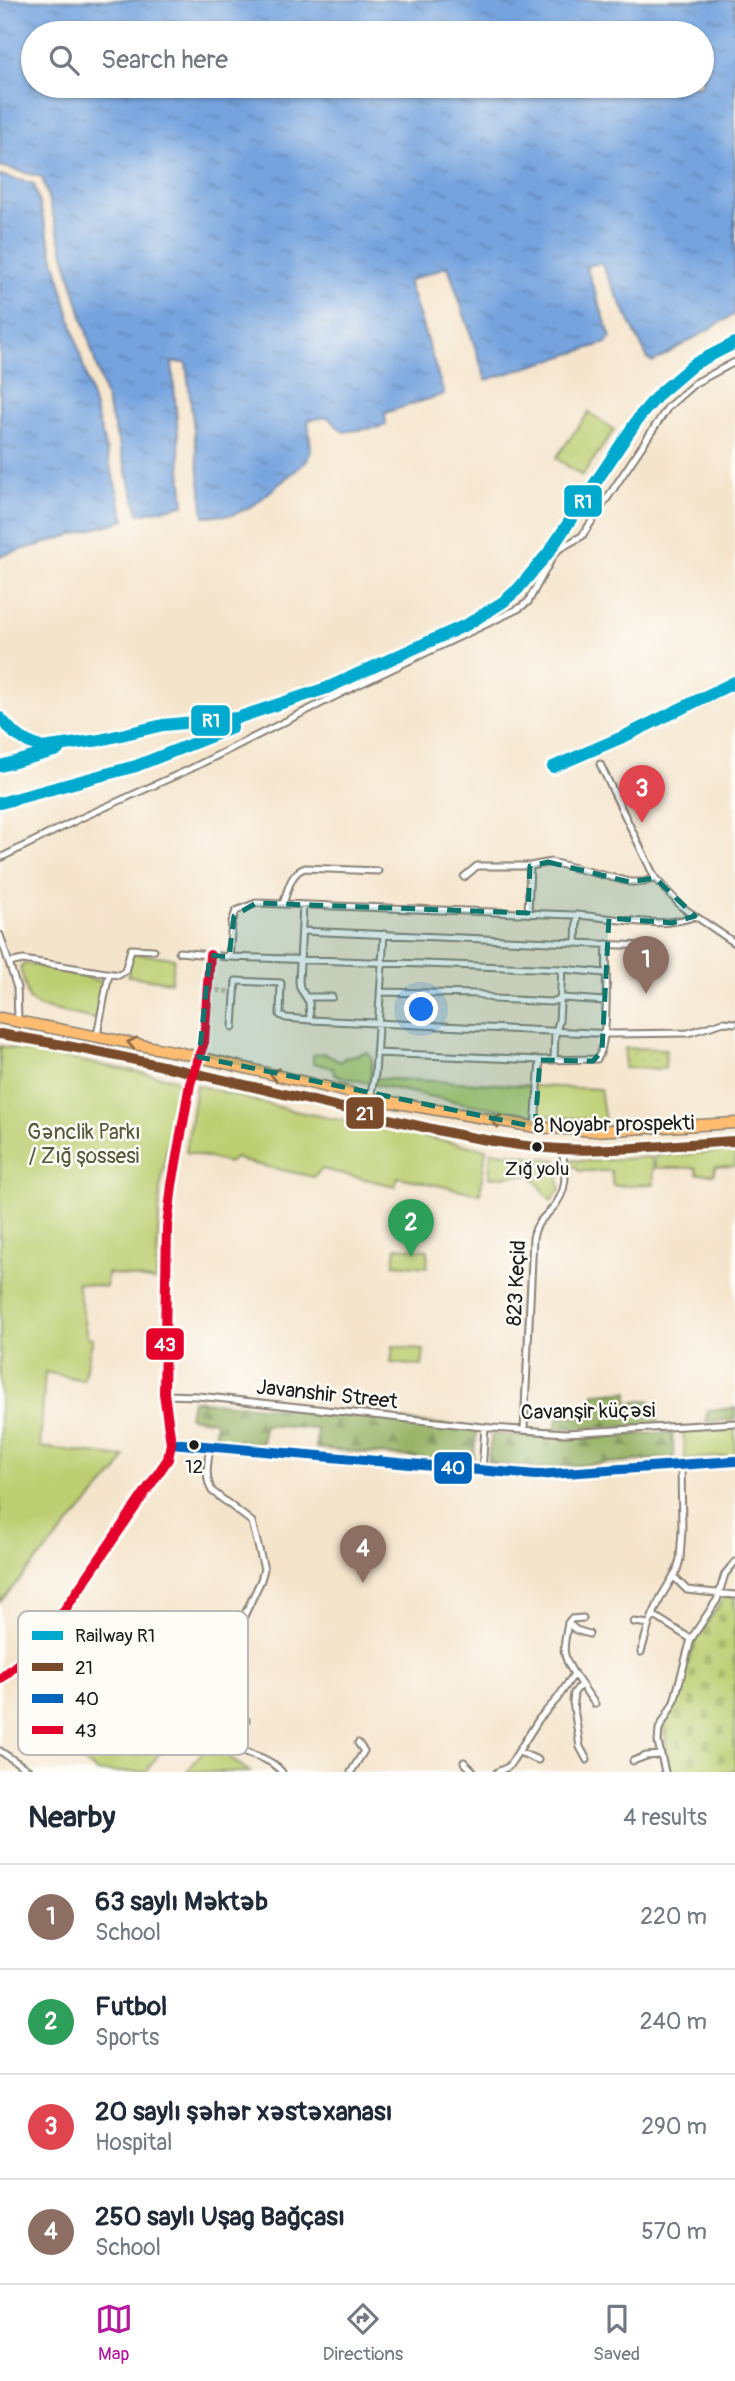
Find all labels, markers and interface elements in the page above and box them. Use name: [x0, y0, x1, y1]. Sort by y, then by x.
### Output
search box: [21, 21, 714, 98]
icon: search: [45, 41, 83, 79]
text: Search here: [101, 44, 228, 76]
line badge: R1: [563, 484, 603, 518]
text: R1: [574, 490, 592, 514]
line badge: R1: [190, 704, 231, 737]
text: R1: [202, 709, 220, 733]
pin: 3: [619, 765, 665, 823]
pin: 1: [623, 936, 669, 994]
your location: [404, 992, 438, 1026]
one-way arrow: [126, 1036, 138, 1051]
one-way arrow: [268, 1068, 280, 1082]
line badge: 21: [345, 1096, 385, 1130]
text: 21: [356, 1102, 374, 1126]
street label: 8 Noyabr prospekti: [533, 1110, 695, 1139]
one-way arrow: [490, 1114, 502, 1129]
park label: Gənclik Parkı / Zığ şossesi: [27, 1119, 141, 1170]
marker: Zığ yolu: [530, 1140, 544, 1154]
place label: Zığ yolu: [505, 1157, 569, 1181]
pin: 2: [388, 1199, 434, 1257]
street label: 823 Keçid: [501, 1239, 532, 1327]
line badge: 43: [145, 1327, 185, 1361]
text: 43: [154, 1333, 176, 1357]
street label: Javanshir Street: [255, 1374, 400, 1415]
street label: Cavanşir küçəsi: [520, 1397, 656, 1426]
marker: 12: [187, 1438, 201, 1452]
line badge: 40: [433, 1451, 473, 1485]
place label: 12: [185, 1455, 203, 1479]
text: 40: [441, 1456, 465, 1480]
pin: 4: [340, 1525, 386, 1583]
legend: [18, 1611, 248, 1755]
text: Railway R1: [75, 1624, 155, 1648]
text: 21: [75, 1656, 93, 1680]
text: 40: [75, 1687, 99, 1711]
text: 43: [75, 1719, 97, 1743]
text: Nearby: [28, 1799, 115, 1836]
text: 4 results: [623, 1803, 707, 1832]
text: 63 saylı Məktəb: [95, 1886, 268, 1918]
text: 1: [47, 1902, 56, 1931]
text: 220 m: [640, 1902, 707, 1931]
text: School: [95, 1918, 161, 1947]
text: Futbol: [95, 1991, 167, 2023]
text: 2: [45, 2007, 57, 2036]
text: 240 m: [640, 2007, 707, 2036]
text: Sports: [95, 2023, 159, 2052]
text: 20 saylı şəhər xəstəxanası: [95, 2096, 393, 2128]
text: 3: [45, 2112, 57, 2141]
text: 290 m: [641, 2112, 707, 2141]
text: Hospital: [95, 2128, 173, 2157]
text: 250 saylı Uşag Bağçası: [95, 2201, 345, 2233]
text: 4: [44, 2217, 58, 2246]
text: 570 m: [641, 2217, 707, 2246]
text: School: [95, 2233, 161, 2262]
tab: Map: [95, 2300, 133, 2366]
tab: Directions: [323, 2300, 403, 2366]
tab: Saved: [593, 2300, 640, 2366]

